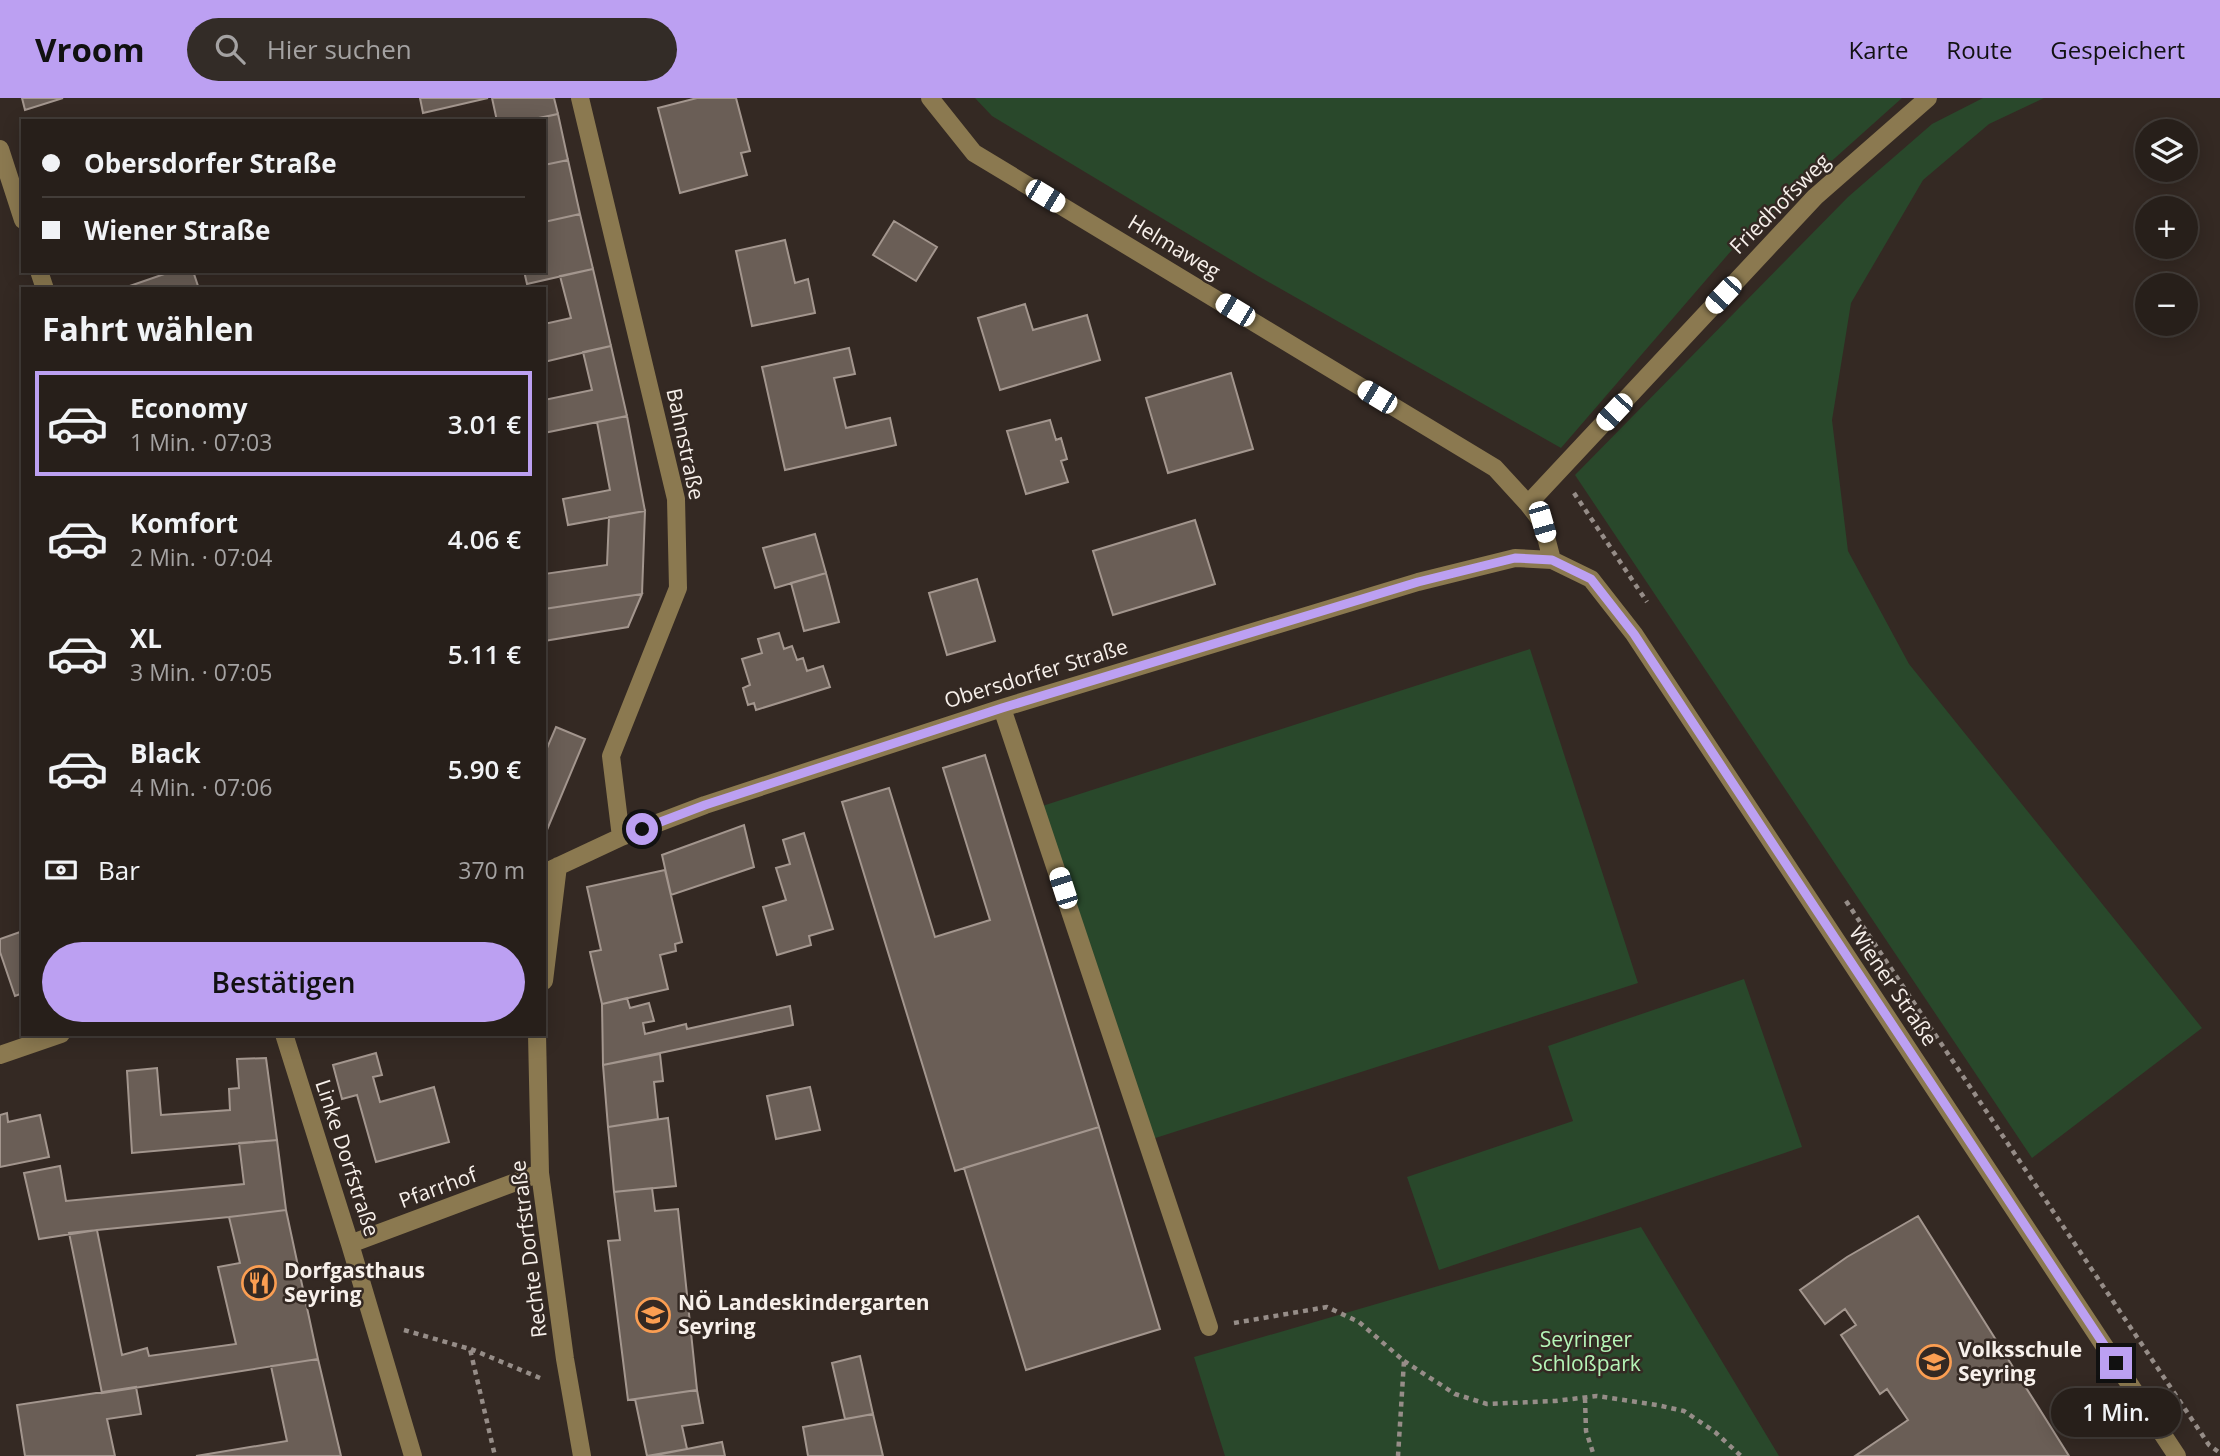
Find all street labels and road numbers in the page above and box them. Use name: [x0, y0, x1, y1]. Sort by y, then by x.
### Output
street label: Friedhofsweg: [1723, 147, 1836, 260]
street label: Helmaweg: [1123, 208, 1226, 285]
street label: Bahnstraße: [660, 385, 711, 502]
street label: Obersdorfer Straße: [940, 632, 1131, 714]
street label: Wiener Straße: [1843, 920, 1944, 1051]
street label: Linke Dorfstraße: [309, 1076, 387, 1240]
street label: Pfarrhof: [395, 1159, 482, 1214]
street label: Rechte Dorfstraße: [503, 1159, 553, 1339]

